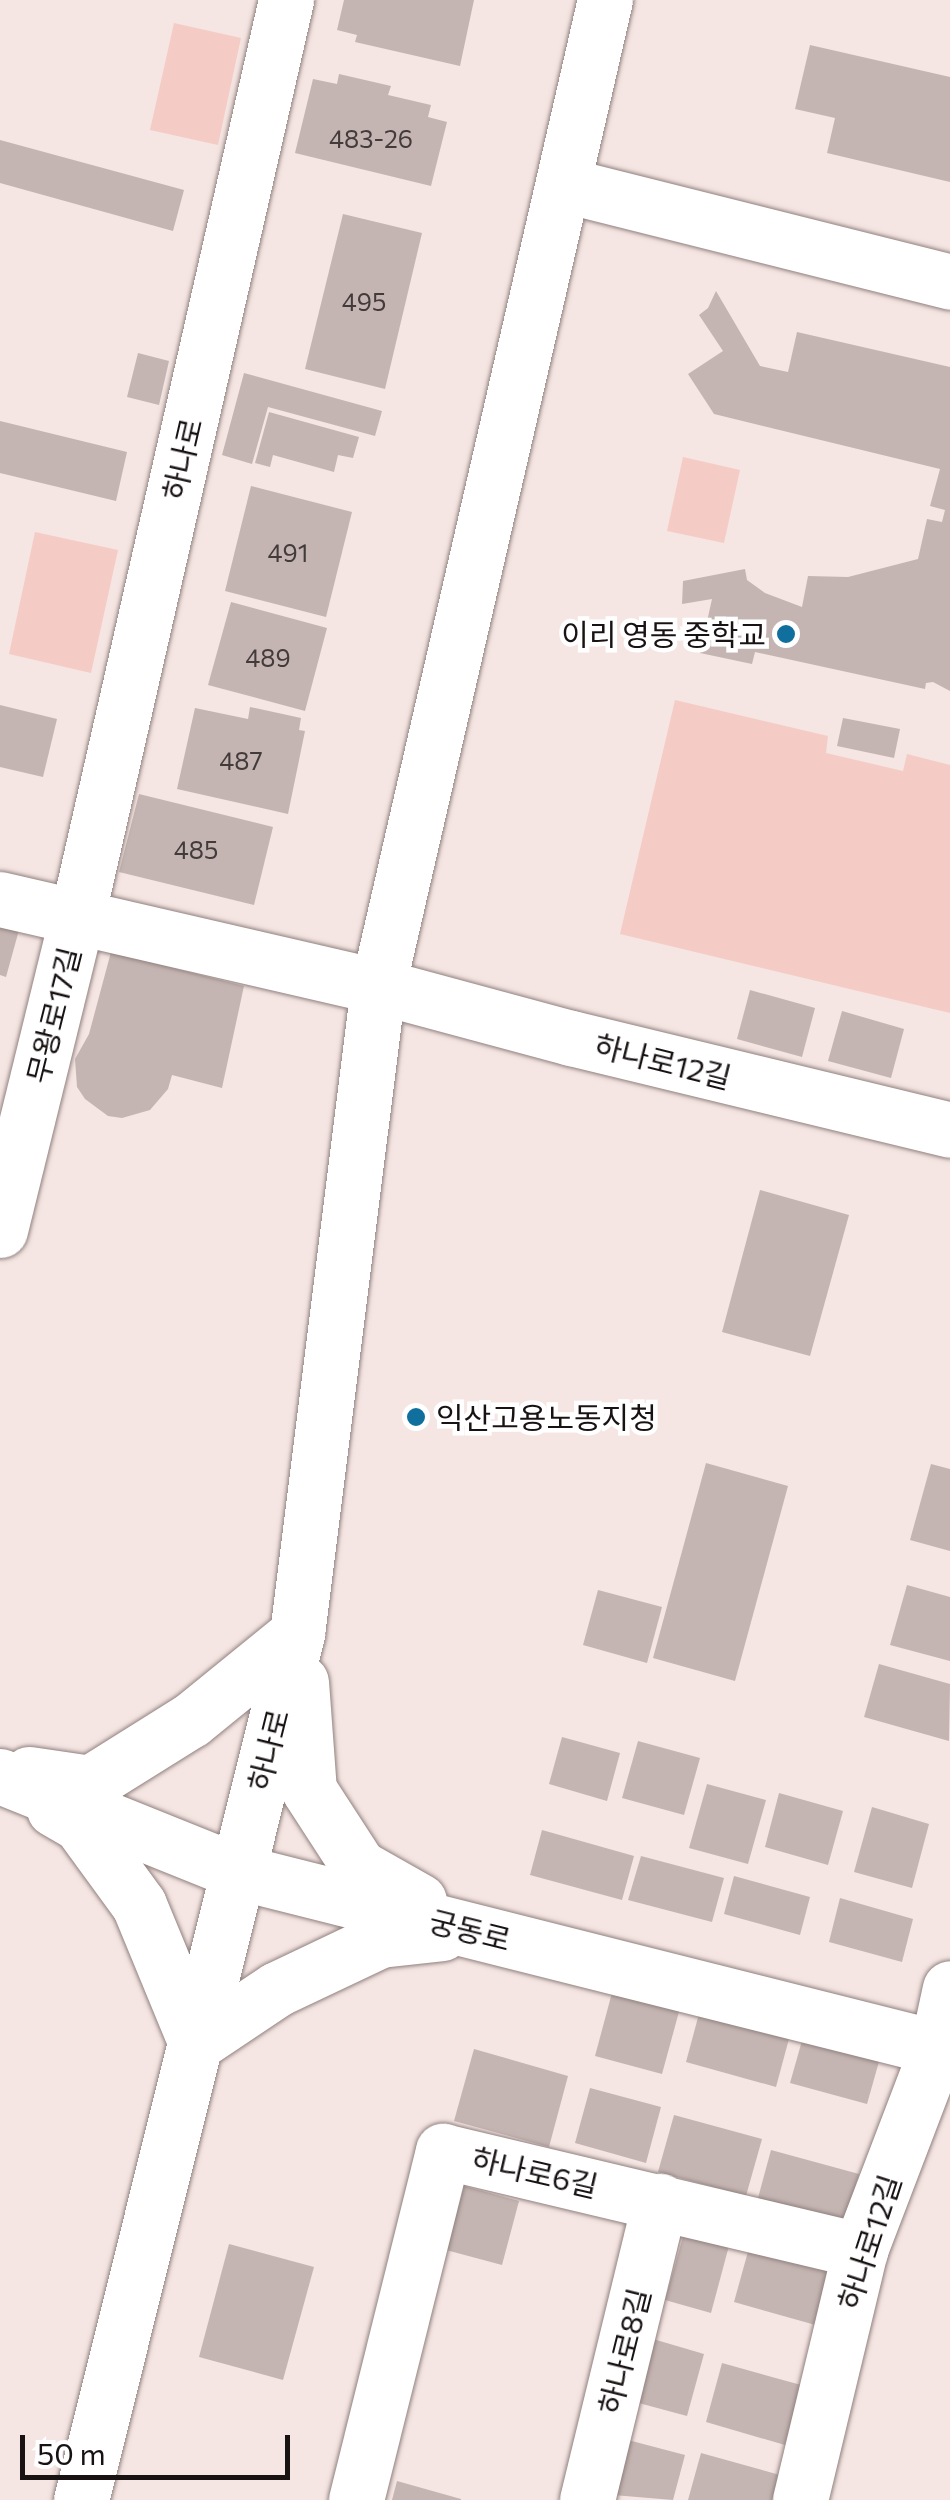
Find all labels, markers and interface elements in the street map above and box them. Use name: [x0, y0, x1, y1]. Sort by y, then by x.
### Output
house number: 483-26: [329, 123, 413, 153]
house number: 495: [342, 286, 386, 316]
street label: 하나로: [155, 415, 209, 503]
house number: 491: [268, 537, 308, 567]
place label: 이리 영동 중학교: [561, 616, 766, 652]
marker: 이리 영동 중학교: [775, 623, 797, 645]
house number: 489: [245, 642, 291, 672]
house number: 487: [219, 745, 263, 775]
house number: 485: [174, 834, 218, 864]
street label: 무왕로17길: [19, 943, 87, 1087]
street label: 하나로12길: [591, 1027, 735, 1095]
place label: 익산고용노동지청: [436, 1399, 657, 1435]
marker: 익산고용노동지청: [405, 1406, 427, 1428]
street label: 하나로: [241, 1705, 295, 1795]
street label: 궁동로: [425, 1903, 515, 1957]
street label: 하나로6길: [468, 2140, 602, 2204]
street label: 하나로12길: [830, 2170, 908, 2314]
street label: 하나로8길: [591, 2284, 657, 2418]
scale bar: [25, 2415, 295, 2477]
text: 50 m: [37, 2434, 106, 2471]

